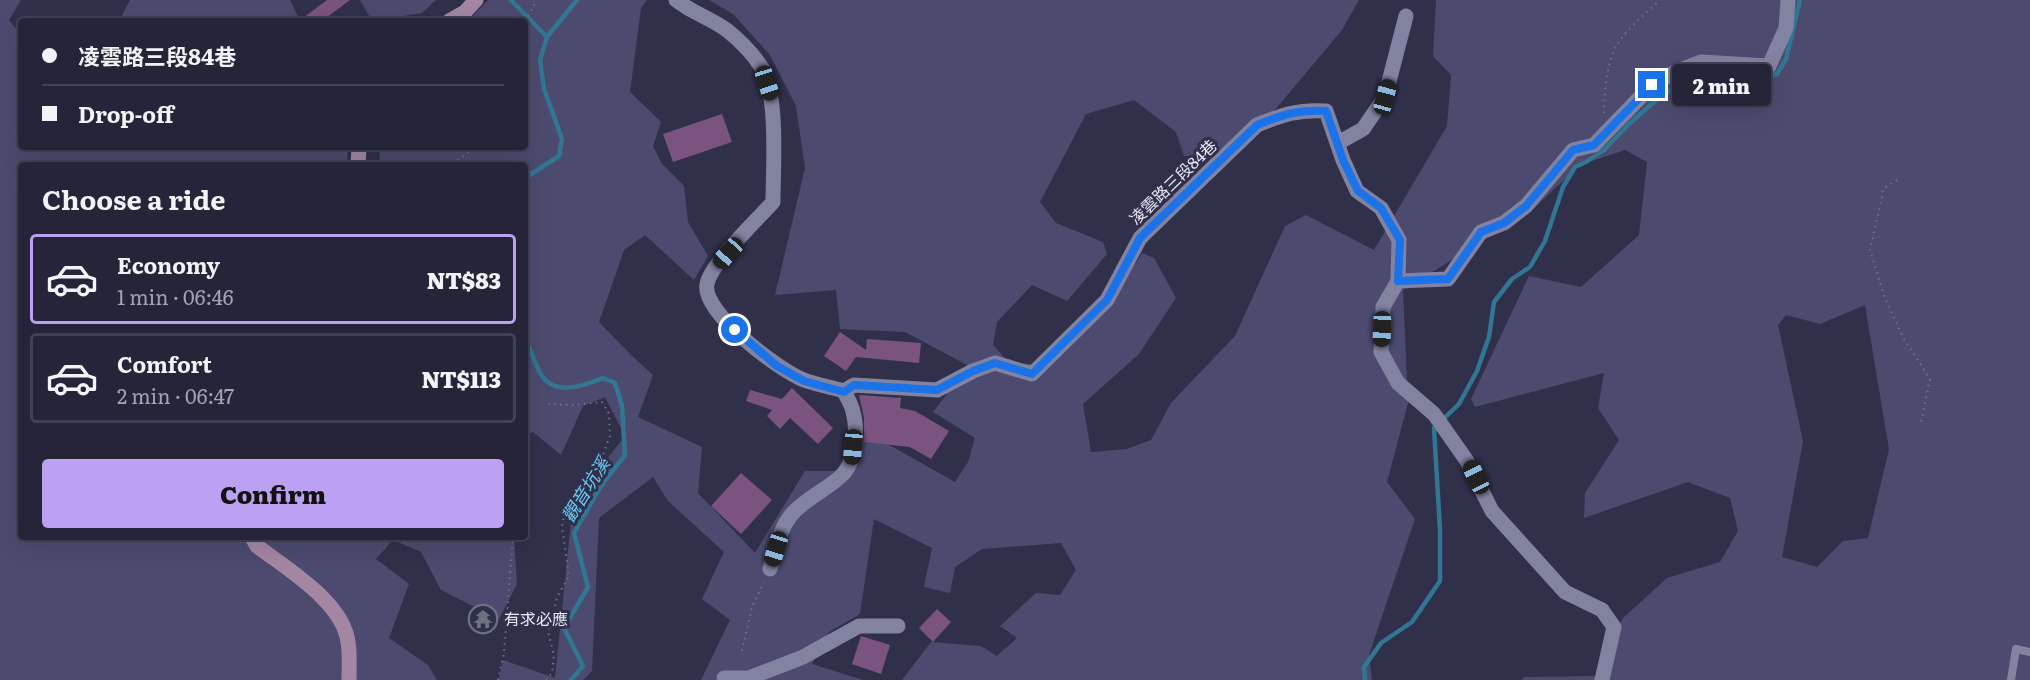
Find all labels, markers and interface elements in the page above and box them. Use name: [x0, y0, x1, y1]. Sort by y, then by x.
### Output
text: 凌雲路三段84巷: [78, 39, 236, 72]
car: [753, 63, 781, 103]
callout: 2 min: [1673, 64, 1772, 106]
text: 2 min: [1693, 70, 1750, 100]
route end: [1638, 71, 1665, 98]
car: [1372, 77, 1398, 117]
text: Drop-off: [78, 97, 174, 130]
street label: 凌雲路三段84巷: [1123, 133, 1222, 229]
text: Choose a ride: [42, 178, 225, 218]
car: [709, 234, 747, 272]
text: Economy: [117, 248, 220, 281]
icon: car: [45, 252, 99, 306]
text: NT$83: [427, 263, 501, 296]
text: 1 min · 06:46: [117, 281, 233, 311]
car: [1372, 311, 1392, 347]
route start: [721, 316, 748, 343]
text: Comfort: [117, 347, 212, 380]
icon: car: [45, 351, 99, 405]
text: NT$113: [422, 362, 501, 395]
text: 2 min · 06:47: [117, 380, 234, 410]
car: [842, 428, 864, 466]
water label: 觀音坑溪: [554, 449, 617, 527]
car: [1460, 457, 1492, 497]
button: Confirm: [42, 459, 504, 528]
car: [762, 529, 790, 569]
temple icon: 有求必應: [467, 603, 499, 635]
place label: 有求必應: [504, 606, 568, 630]

